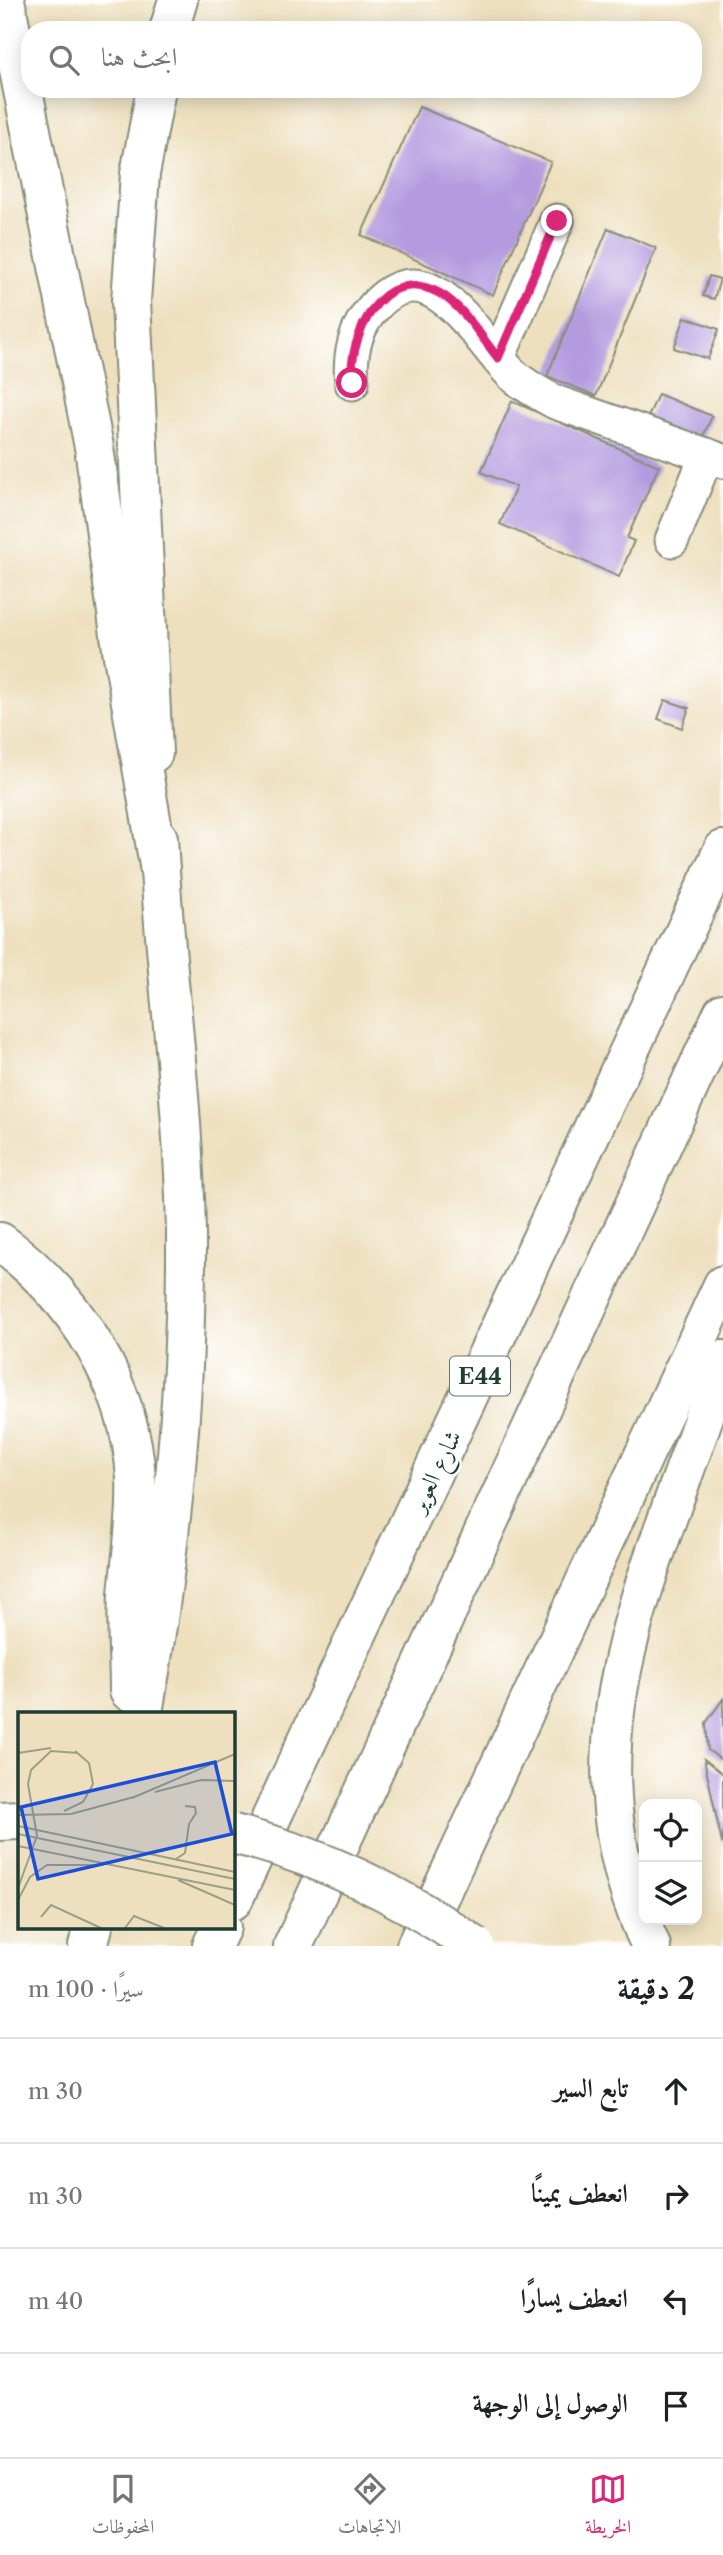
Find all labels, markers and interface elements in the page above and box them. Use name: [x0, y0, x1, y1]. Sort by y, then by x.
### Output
search box: [21, 21, 702, 98]
icon: search: [45, 41, 83, 79]
text: ابحث هنا: [101, 41, 177, 73]
route end: [541, 205, 572, 236]
route start: [336, 367, 367, 398]
road number: E44: [450, 1357, 510, 1396]
street label: شارع العوير: [401, 1425, 473, 1522]
inset map: [18, 1712, 234, 1928]
map controls: [639, 1799, 702, 1925]
button: locate: [639, 1799, 702, 1862]
button: layers: [639, 1862, 702, 1925]
text: 2 دقيقة: [617, 1970, 695, 2007]
text: سيرًا · 100 m: [28, 1975, 144, 2003]
text: تابع السير: [554, 2072, 628, 2104]
icon: ahead: [657, 2072, 695, 2110]
text: 30 m: [28, 2077, 83, 2105]
text: انعطف يمينًا: [531, 2177, 628, 2209]
icon: right: [657, 2177, 695, 2215]
text: 30 m: [28, 2182, 83, 2210]
text: انعطف يسارًا: [520, 2282, 628, 2314]
icon: left: [657, 2282, 695, 2320]
text: 40 m: [28, 2287, 83, 2315]
text: الوصول إلى الوجهة: [473, 2387, 628, 2419]
icon: arrive: [657, 2387, 695, 2425]
tab: المحفوظات: [92, 2470, 154, 2545]
tab: الاتجاهات: [338, 2470, 401, 2545]
tab: الخريطة: [585, 2470, 631, 2545]

